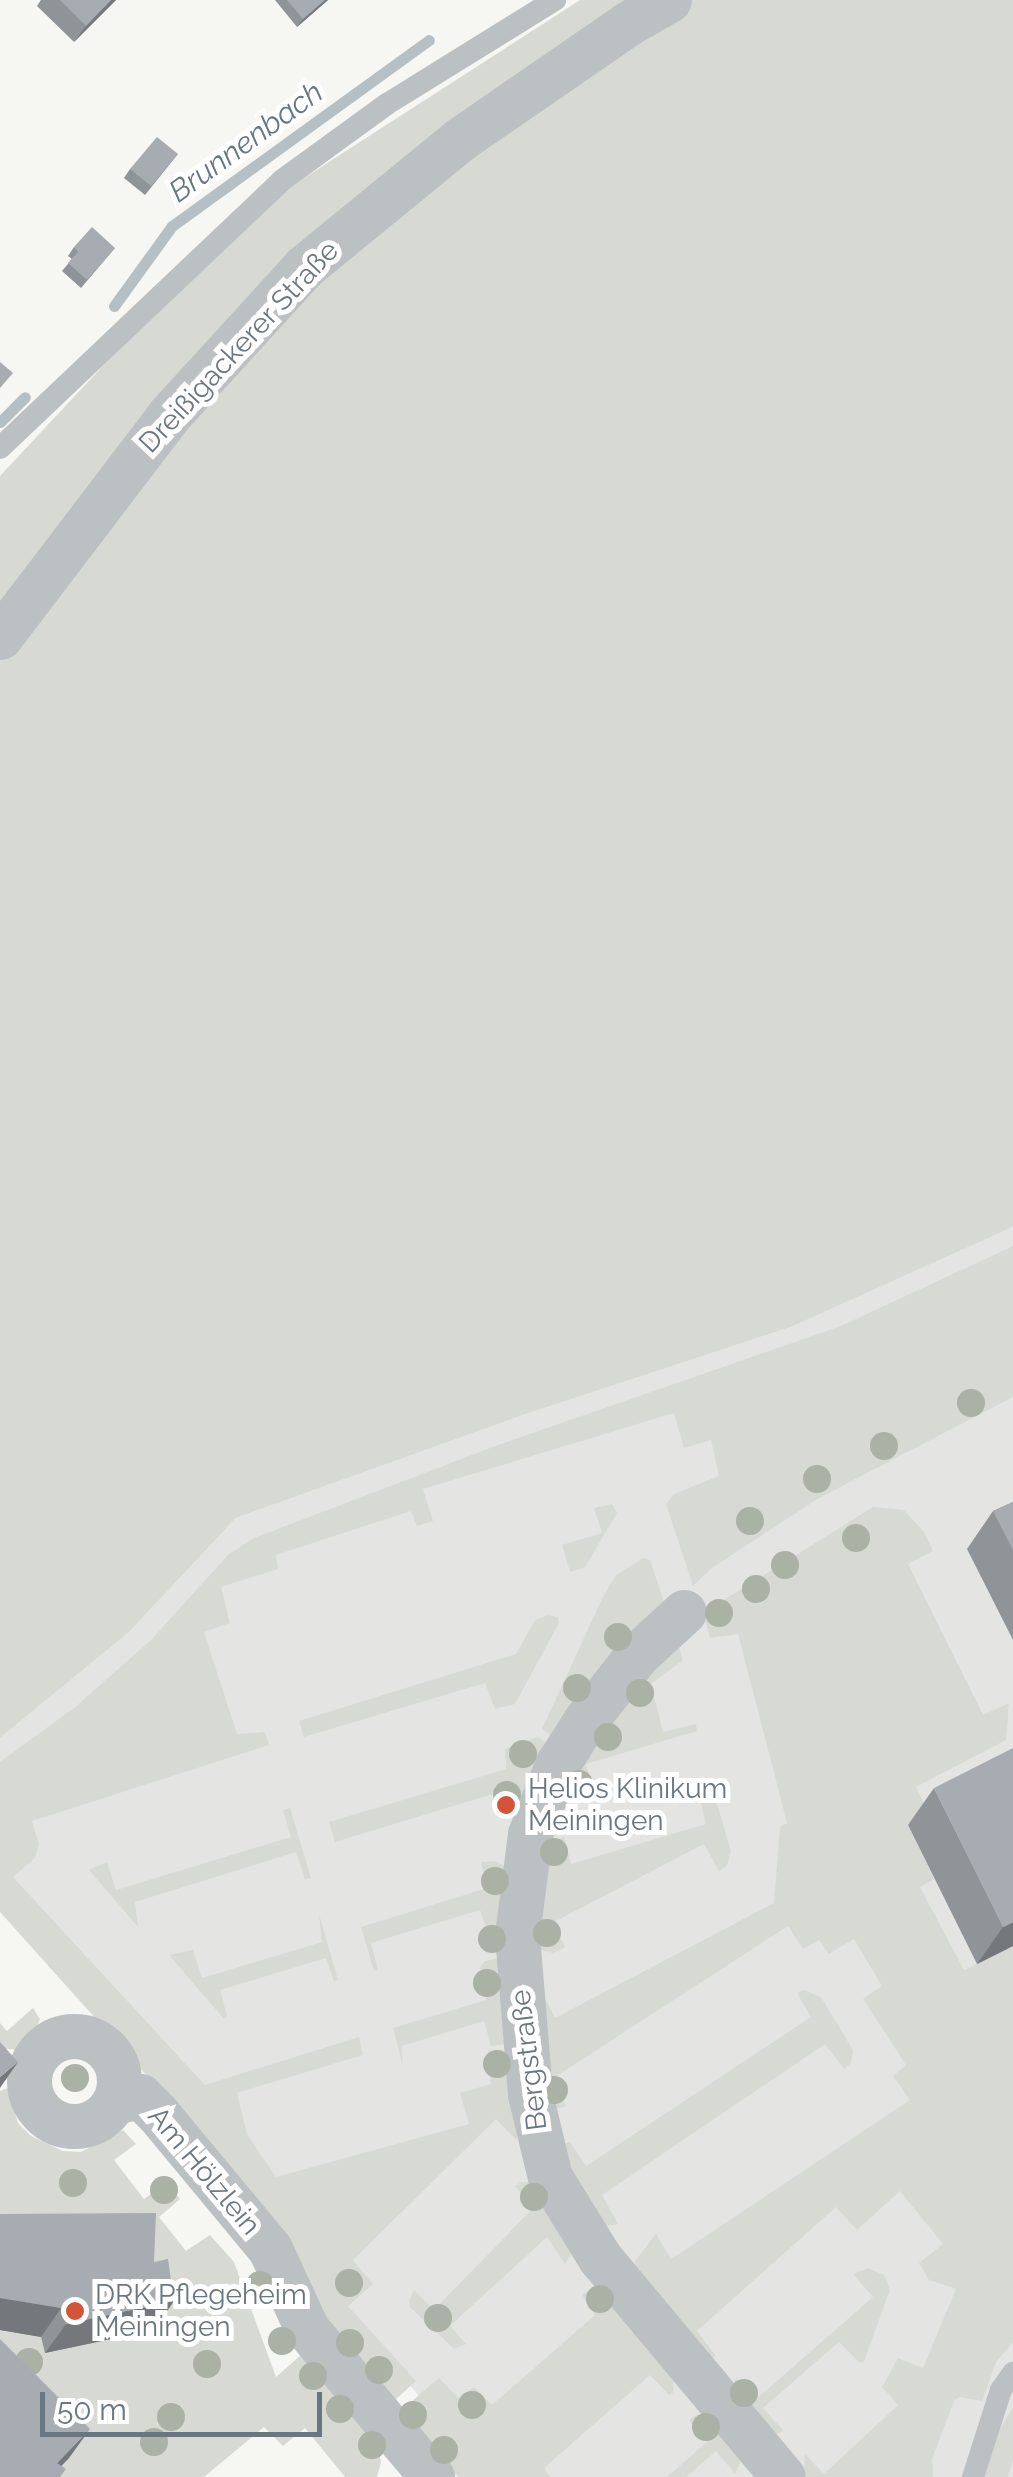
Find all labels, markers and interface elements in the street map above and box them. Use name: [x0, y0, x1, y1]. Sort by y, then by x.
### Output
water label: Brunnenbach: [162, 74, 330, 210]
street label: Dreißigackerer Straße: [132, 234, 346, 460]
place label: Helios Klinikum Meiningen: [528, 1772, 727, 1838]
marker: Helios Klinikum Meiningen: [493, 1792, 519, 1818]
street label: Bergstraße: [504, 1988, 554, 2132]
street label: Am Hölzlein: [141, 2100, 267, 2242]
place label: DRK Pflegeheim Meiningen: [95, 2278, 307, 2344]
marker: DRK Pflegeheim Meiningen: [64, 2300, 86, 2322]
scale bar: [45, 2372, 328, 2434]
text: 50 m: [57, 2392, 127, 2427]

